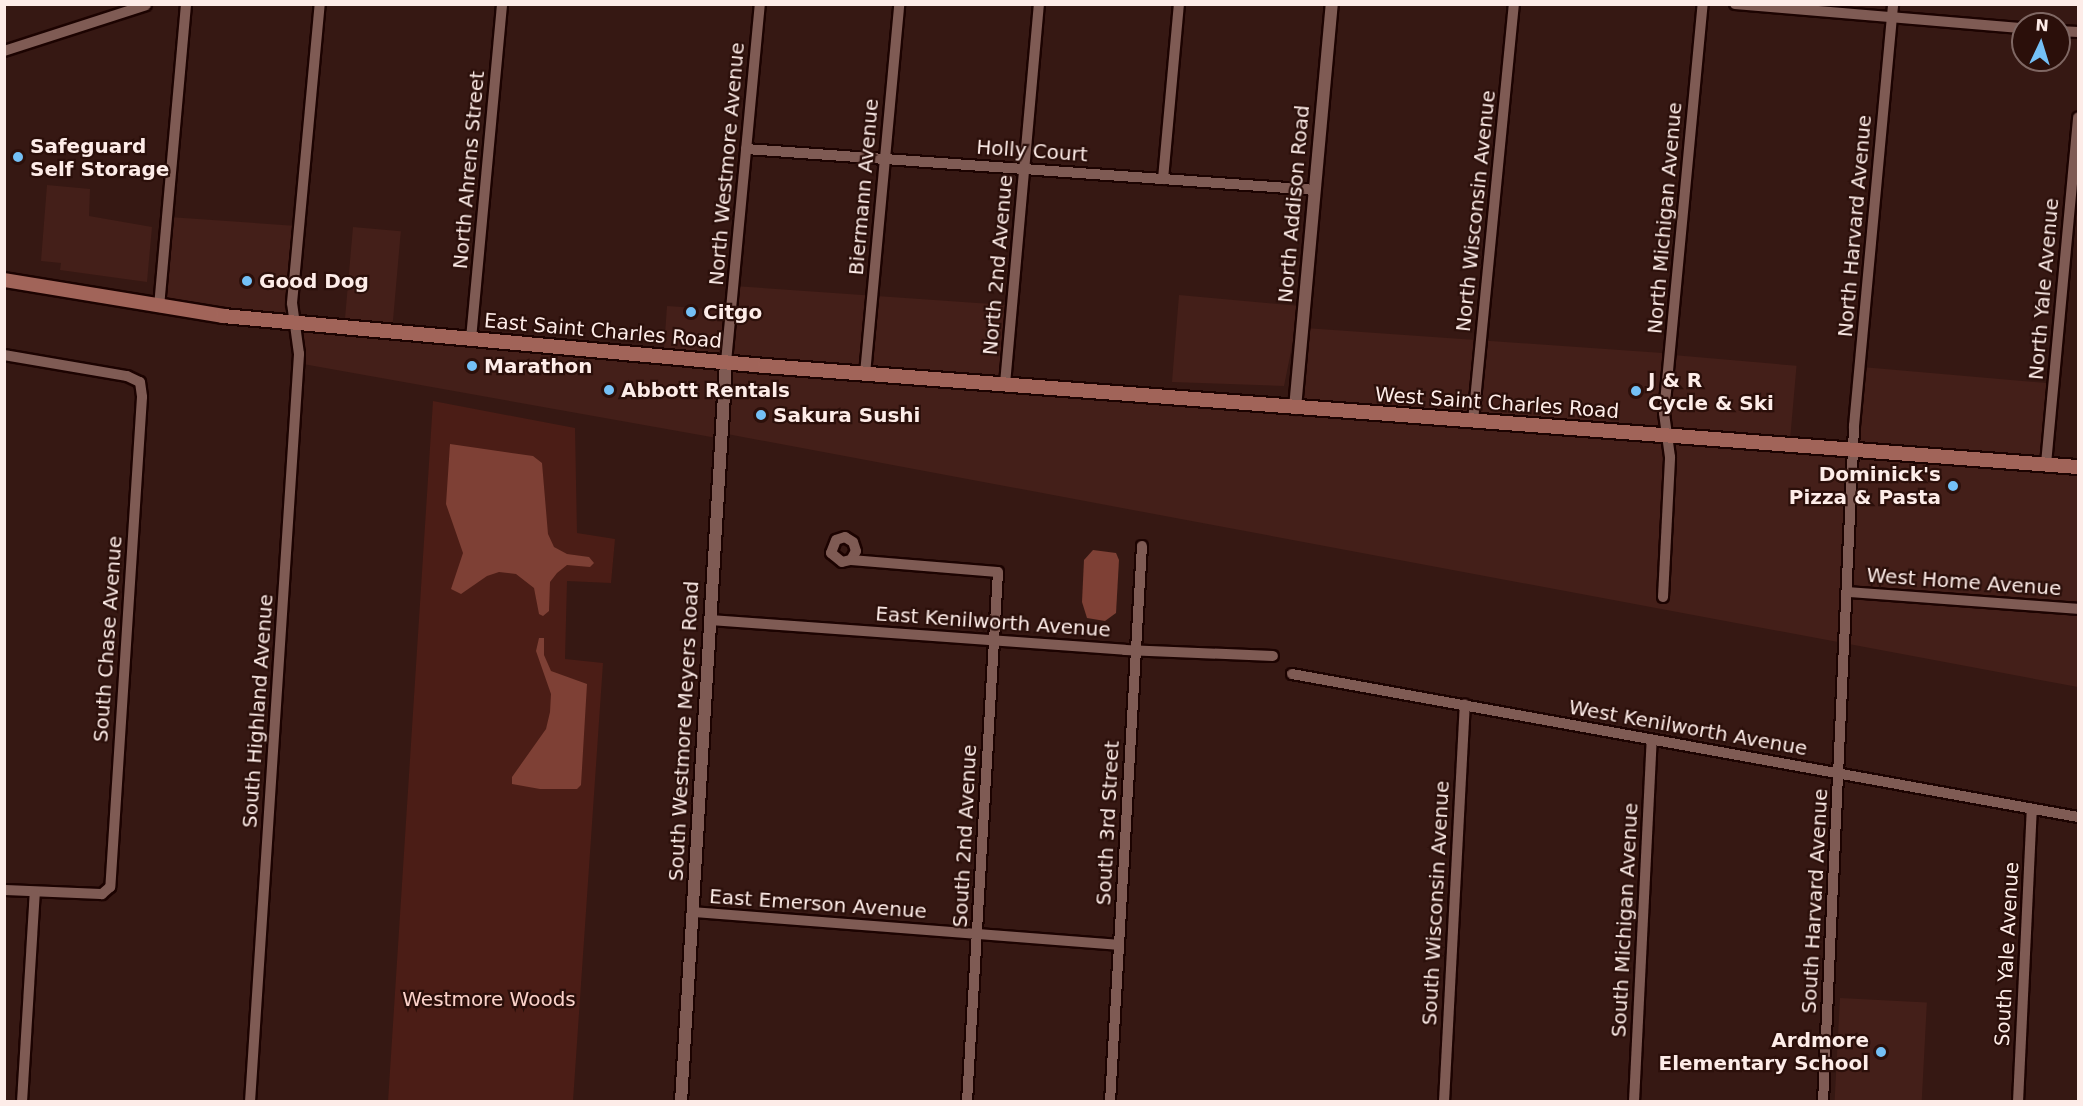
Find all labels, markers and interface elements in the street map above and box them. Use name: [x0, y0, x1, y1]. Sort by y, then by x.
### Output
north arrow: [2011, 12, 2071, 72]
text: N: [2035, 16, 2049, 35]
street label: North Westmore Avenue: [704, 41, 750, 287]
street label: North Ahrens Street: [448, 70, 490, 270]
street label: North Wisconsin Avenue: [1451, 89, 1501, 333]
street label: Biermann Avenue: [844, 98, 884, 276]
street label: North Michigan Avenue: [1643, 101, 1687, 335]
street label: North Addison Road: [1273, 104, 1315, 304]
street label: North Harvard Avenue: [1833, 114, 1877, 338]
place label: Safeguard Self Storage: [30, 134, 169, 181]
street label: Holly Court: [976, 135, 1088, 167]
marker: Safeguard Self Storage: [11, 150, 25, 164]
street label: North 2nd Avenue: [978, 174, 1018, 356]
street label: North Yale Avenue: [2024, 197, 2064, 381]
place label: Good Dog: [259, 269, 369, 293]
marker: Good Dog: [240, 274, 254, 288]
place label: Citgo: [703, 300, 762, 324]
marker: Citgo: [684, 305, 698, 319]
street label: East Saint Charles Road: [483, 309, 723, 353]
place label: Marathon: [484, 354, 593, 378]
marker: Marathon: [465, 359, 479, 373]
place label: J & R Cycle & Ski: [1648, 368, 1774, 415]
place label: Abbott Rentals: [621, 378, 790, 402]
street label: West Saint Charles Road: [1374, 382, 1620, 424]
marker: Abbott Rentals: [602, 383, 616, 397]
marker: J & R Cycle & Ski: [1629, 384, 1643, 398]
place label: Sakura Sushi: [773, 403, 920, 427]
marker: Sakura Sushi: [754, 408, 768, 422]
place label: Dominick's Pizza & Pasta: [1789, 462, 1941, 509]
marker: Dominick's Pizza & Pasta: [1946, 479, 1960, 493]
street label: South Chase Avenue: [89, 535, 127, 743]
street label: West Home Avenue: [1866, 563, 2062, 601]
street label: South Westmore Meyers Road: [664, 580, 704, 882]
street label: South Highland Avenue: [238, 593, 278, 829]
street label: East Kenilworth Avenue: [875, 602, 1111, 642]
street label: West Kenilworth Avenue: [1567, 695, 1809, 761]
street label: South 3rd Street: [1092, 740, 1124, 906]
street label: South 2nd Avenue: [948, 744, 982, 928]
street label: South Wisconsin Avenue: [1418, 780, 1454, 1026]
street label: South Harvard Avenue: [1797, 788, 1833, 1014]
street label: South Michigan Avenue: [1607, 802, 1643, 1038]
street label: South Yale Avenue: [1990, 861, 2024, 1047]
street label: East Emerson Avenue: [708, 884, 928, 924]
park label: Westmore Woods: [402, 987, 576, 1011]
place label: Ardmore Elementary School: [1659, 1028, 1869, 1075]
marker: Ardmore Elementary School: [1874, 1045, 1888, 1059]

